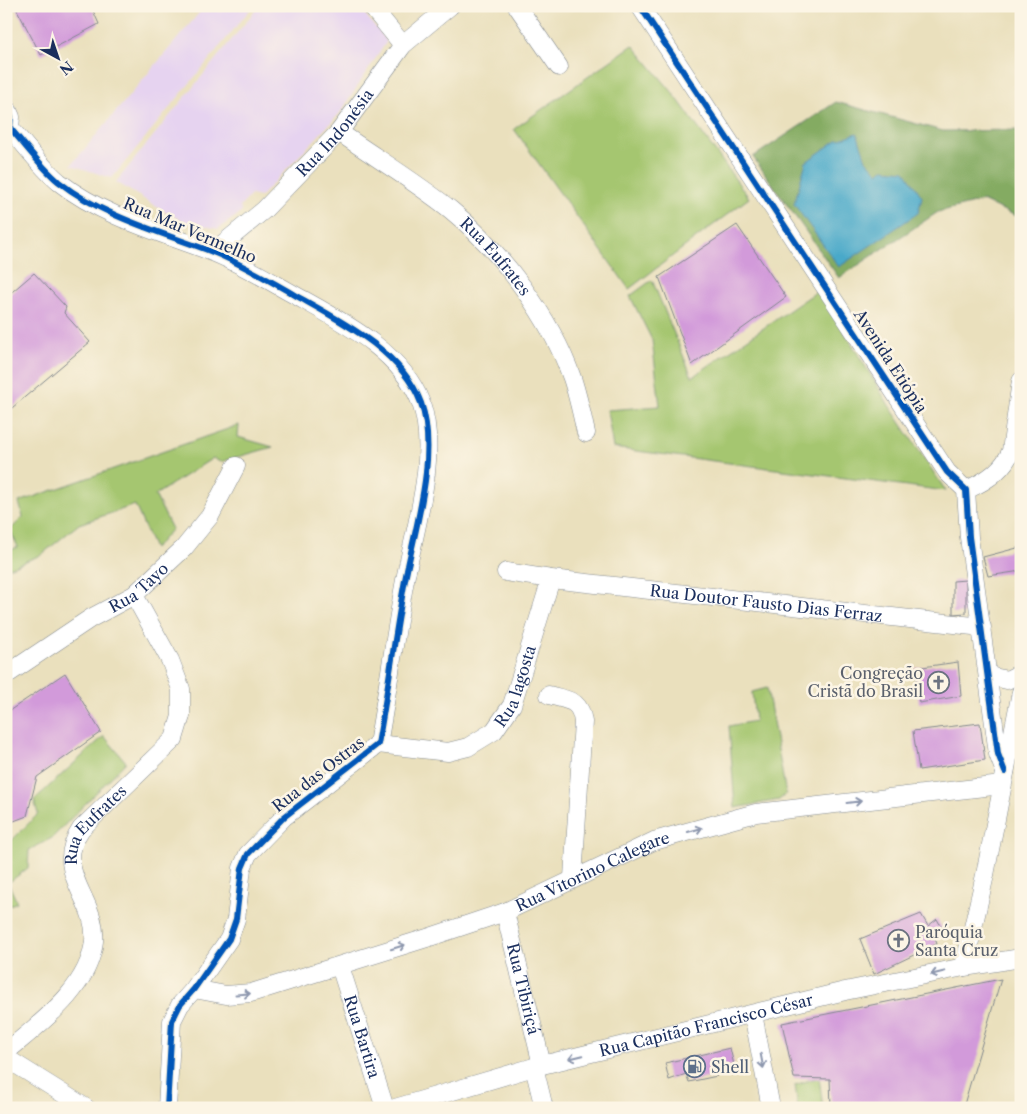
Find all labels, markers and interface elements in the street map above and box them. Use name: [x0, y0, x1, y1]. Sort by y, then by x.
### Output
north arrow: [32, 32, 82, 82]
text: N: [56, 57, 77, 79]
street label: Rua Indonésia: [292, 84, 378, 181]
street label: Rua Mar Vermelho: [120, 193, 260, 267]
street label: Rua Eufrates: [456, 213, 535, 299]
street label: Avenida Etiópia: [849, 305, 932, 417]
street label: Rua Tayo: [105, 558, 172, 617]
street label: Rua Doutor Fausto Dias Ferraz: [649, 580, 884, 626]
street label: Rua lagosta: [490, 642, 540, 731]
place label: Congreção Cristã do Brasil: [807, 663, 923, 701]
church icon: Congreção Cristã do Brasil: [927, 670, 951, 694]
street label: Rua das Ostras: [268, 732, 368, 816]
street label: Rua Eufrates: [61, 781, 130, 865]
one-way arrow: [846, 797, 862, 806]
one-way arrow: [686, 824, 702, 834]
street label: Rua Vitorino Calegare: [512, 827, 672, 916]
place label: Paróquia Santa Cruz: [915, 922, 998, 960]
church icon: Paróquia Santa Cruz: [887, 929, 911, 953]
street label: Rua Tibiriçá: [503, 941, 544, 1037]
one-way arrow: [390, 942, 406, 952]
one-way arrow: [931, 968, 947, 978]
one-way arrow: [234, 989, 250, 998]
street label: Rua Capitão Francisco César: [597, 989, 815, 1061]
street label: Rua Bartira: [340, 992, 385, 1081]
one-way arrow: [758, 1052, 767, 1068]
one-way arrow: [568, 1053, 584, 1062]
fuel station icon: Shell: [683, 1055, 707, 1079]
place label: Shell: [711, 1057, 749, 1077]

